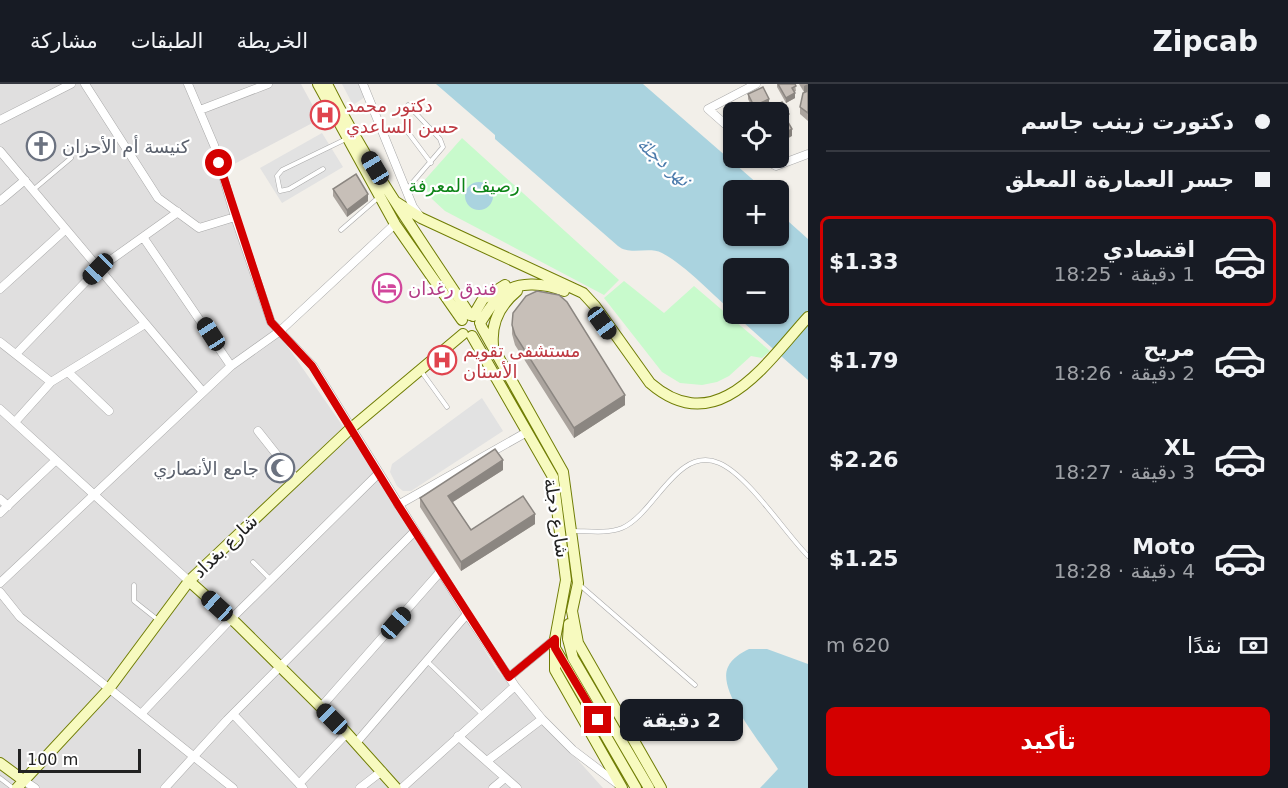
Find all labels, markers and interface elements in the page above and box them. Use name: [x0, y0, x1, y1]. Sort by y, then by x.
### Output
text: Zipcab: [1153, 25, 1258, 58]
text: مشاركة: [30, 29, 98, 53]
text: الطبقات: [131, 29, 203, 53]
text: الخريطة: [236, 29, 308, 53]
place label: دكتور محمد حسن الساعدي: [346, 95, 459, 138]
hospital icon: دكتور محمد حسن الساعدي: [309, 99, 341, 131]
map controls: [723, 102, 789, 324]
button: locate: [723, 102, 789, 168]
text: دكتورت زينب جاسم: [1021, 109, 1234, 134]
church icon: كنيسة أم الأحزان: [25, 130, 57, 162]
water label: نهر دجلة: [633, 131, 697, 193]
place label: كنيسة أم الأحزان: [62, 135, 190, 158]
car: [358, 148, 392, 188]
route start: [205, 149, 232, 176]
text: جسر العمارةة المعلق: [1005, 167, 1234, 192]
park label: رصيف المعرفة: [408, 175, 520, 197]
button: +: [723, 180, 789, 246]
icon: car: [1213, 234, 1267, 288]
text: اقتصادي: [1103, 237, 1195, 262]
text: $1.33: [829, 249, 899, 274]
car: [79, 250, 117, 288]
button: −: [723, 258, 789, 324]
text: 1 دقيقة · 18:25: [1054, 262, 1195, 286]
hotel icon: فندق رغدان: [371, 272, 403, 304]
place label: فندق رغدان: [408, 278, 497, 299]
car: [584, 303, 620, 343]
car: [194, 314, 228, 354]
icon: car: [1213, 333, 1267, 387]
text: مريح: [1144, 336, 1195, 361]
place label: مستشفى تقويم الأسنان: [463, 340, 580, 382]
hospital icon: مستشفى تقويم الأسنان: [426, 344, 458, 376]
text: $1.79: [829, 348, 899, 373]
text: 2 دقيقة · 18:26: [1054, 361, 1195, 385]
icon: car: [1213, 432, 1267, 486]
text: XL: [1164, 435, 1195, 460]
text: $2.26: [829, 447, 899, 472]
mosque icon: جامع الأنصاري: [264, 452, 296, 484]
place label: جامع الأنصاري: [153, 458, 259, 480]
text: 3 دقيقة · 18:27: [1054, 460, 1195, 484]
street label: شارع دجلة: [539, 477, 574, 560]
street label: شارع بغداد: [188, 510, 262, 583]
icon: car: [1213, 531, 1267, 585]
text: Moto: [1132, 534, 1195, 559]
text: $1.25: [829, 546, 899, 571]
text: 4 دقيقة · 18:28: [1054, 559, 1195, 583]
car: [198, 587, 236, 625]
car: [377, 604, 415, 642]
icon: cash: [1237, 629, 1270, 662]
text: 620 m: [826, 633, 890, 657]
text: نقدًا: [1187, 633, 1222, 658]
callout: 2 دقيقة: [619, 699, 742, 741]
car: [313, 700, 351, 738]
route end: [584, 706, 611, 733]
button: تأكيد: [826, 707, 1270, 776]
text: 2 دقيقة: [642, 708, 721, 732]
scale bar: [18, 746, 141, 774]
text: 100 m: [27, 750, 78, 769]

